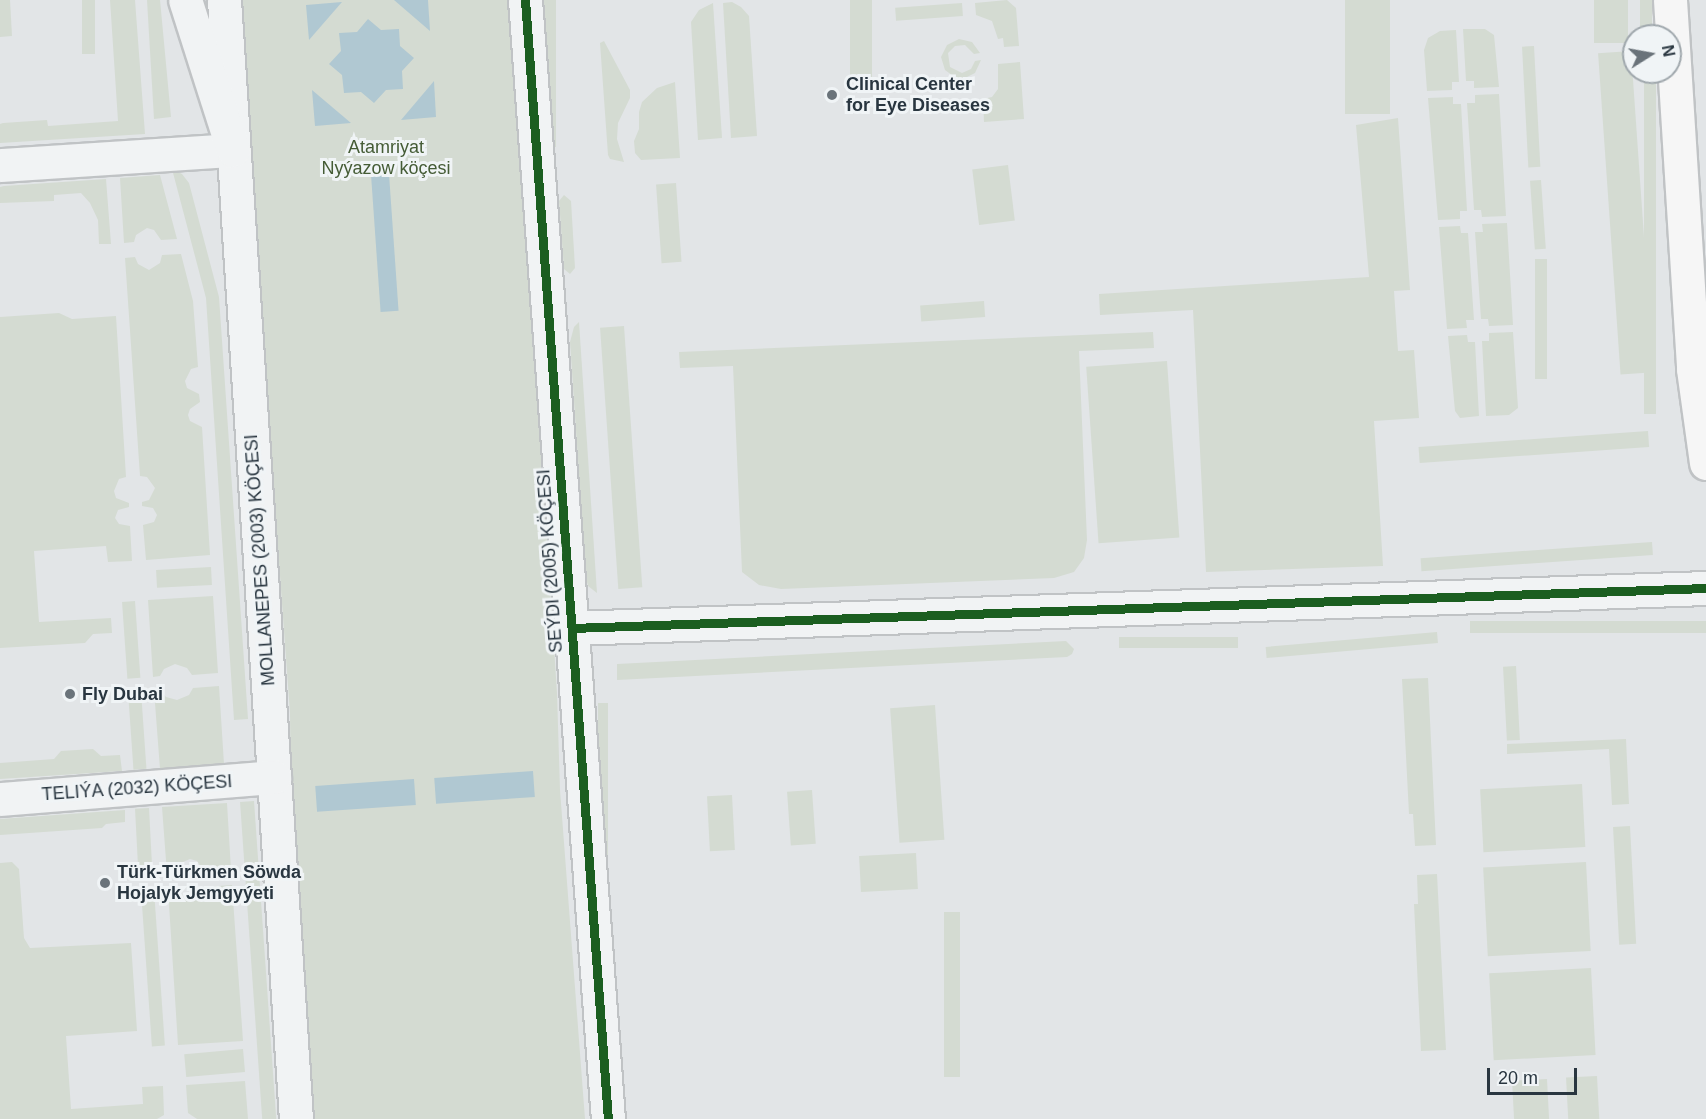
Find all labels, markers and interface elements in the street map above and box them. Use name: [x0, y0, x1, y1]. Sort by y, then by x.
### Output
north arrow: [1622, 24, 1682, 84]
text: N: [1659, 44, 1678, 58]
place label: Clinical Center for Eye Diseases: [846, 74, 990, 116]
marker: Clinical Center for Eye Diseases: [823, 86, 841, 104]
park label: Atamriyat Nyýazow köçesi: [321, 137, 451, 180]
street label: MOLLANEPES (2003) KÖÇESI: [240, 434, 280, 686]
street label: SEÝDI (2005) KÖÇESI: [533, 468, 567, 654]
place label: Fly Dubai: [82, 683, 163, 705]
marker: Fly Dubai: [63, 687, 77, 701]
street label: TELIÝA (2032) KÖÇESI: [40, 771, 234, 805]
place label: Türk-Türkmen Söwda Hojalyk Jemgyýeti: [117, 862, 301, 904]
marker: Türk-Türkmen Söwda Hojalyk Jemgyýeti: [98, 876, 112, 890]
scale bar: [1490, 1056, 1580, 1094]
text: 20 m: [1498, 1068, 1538, 1088]

